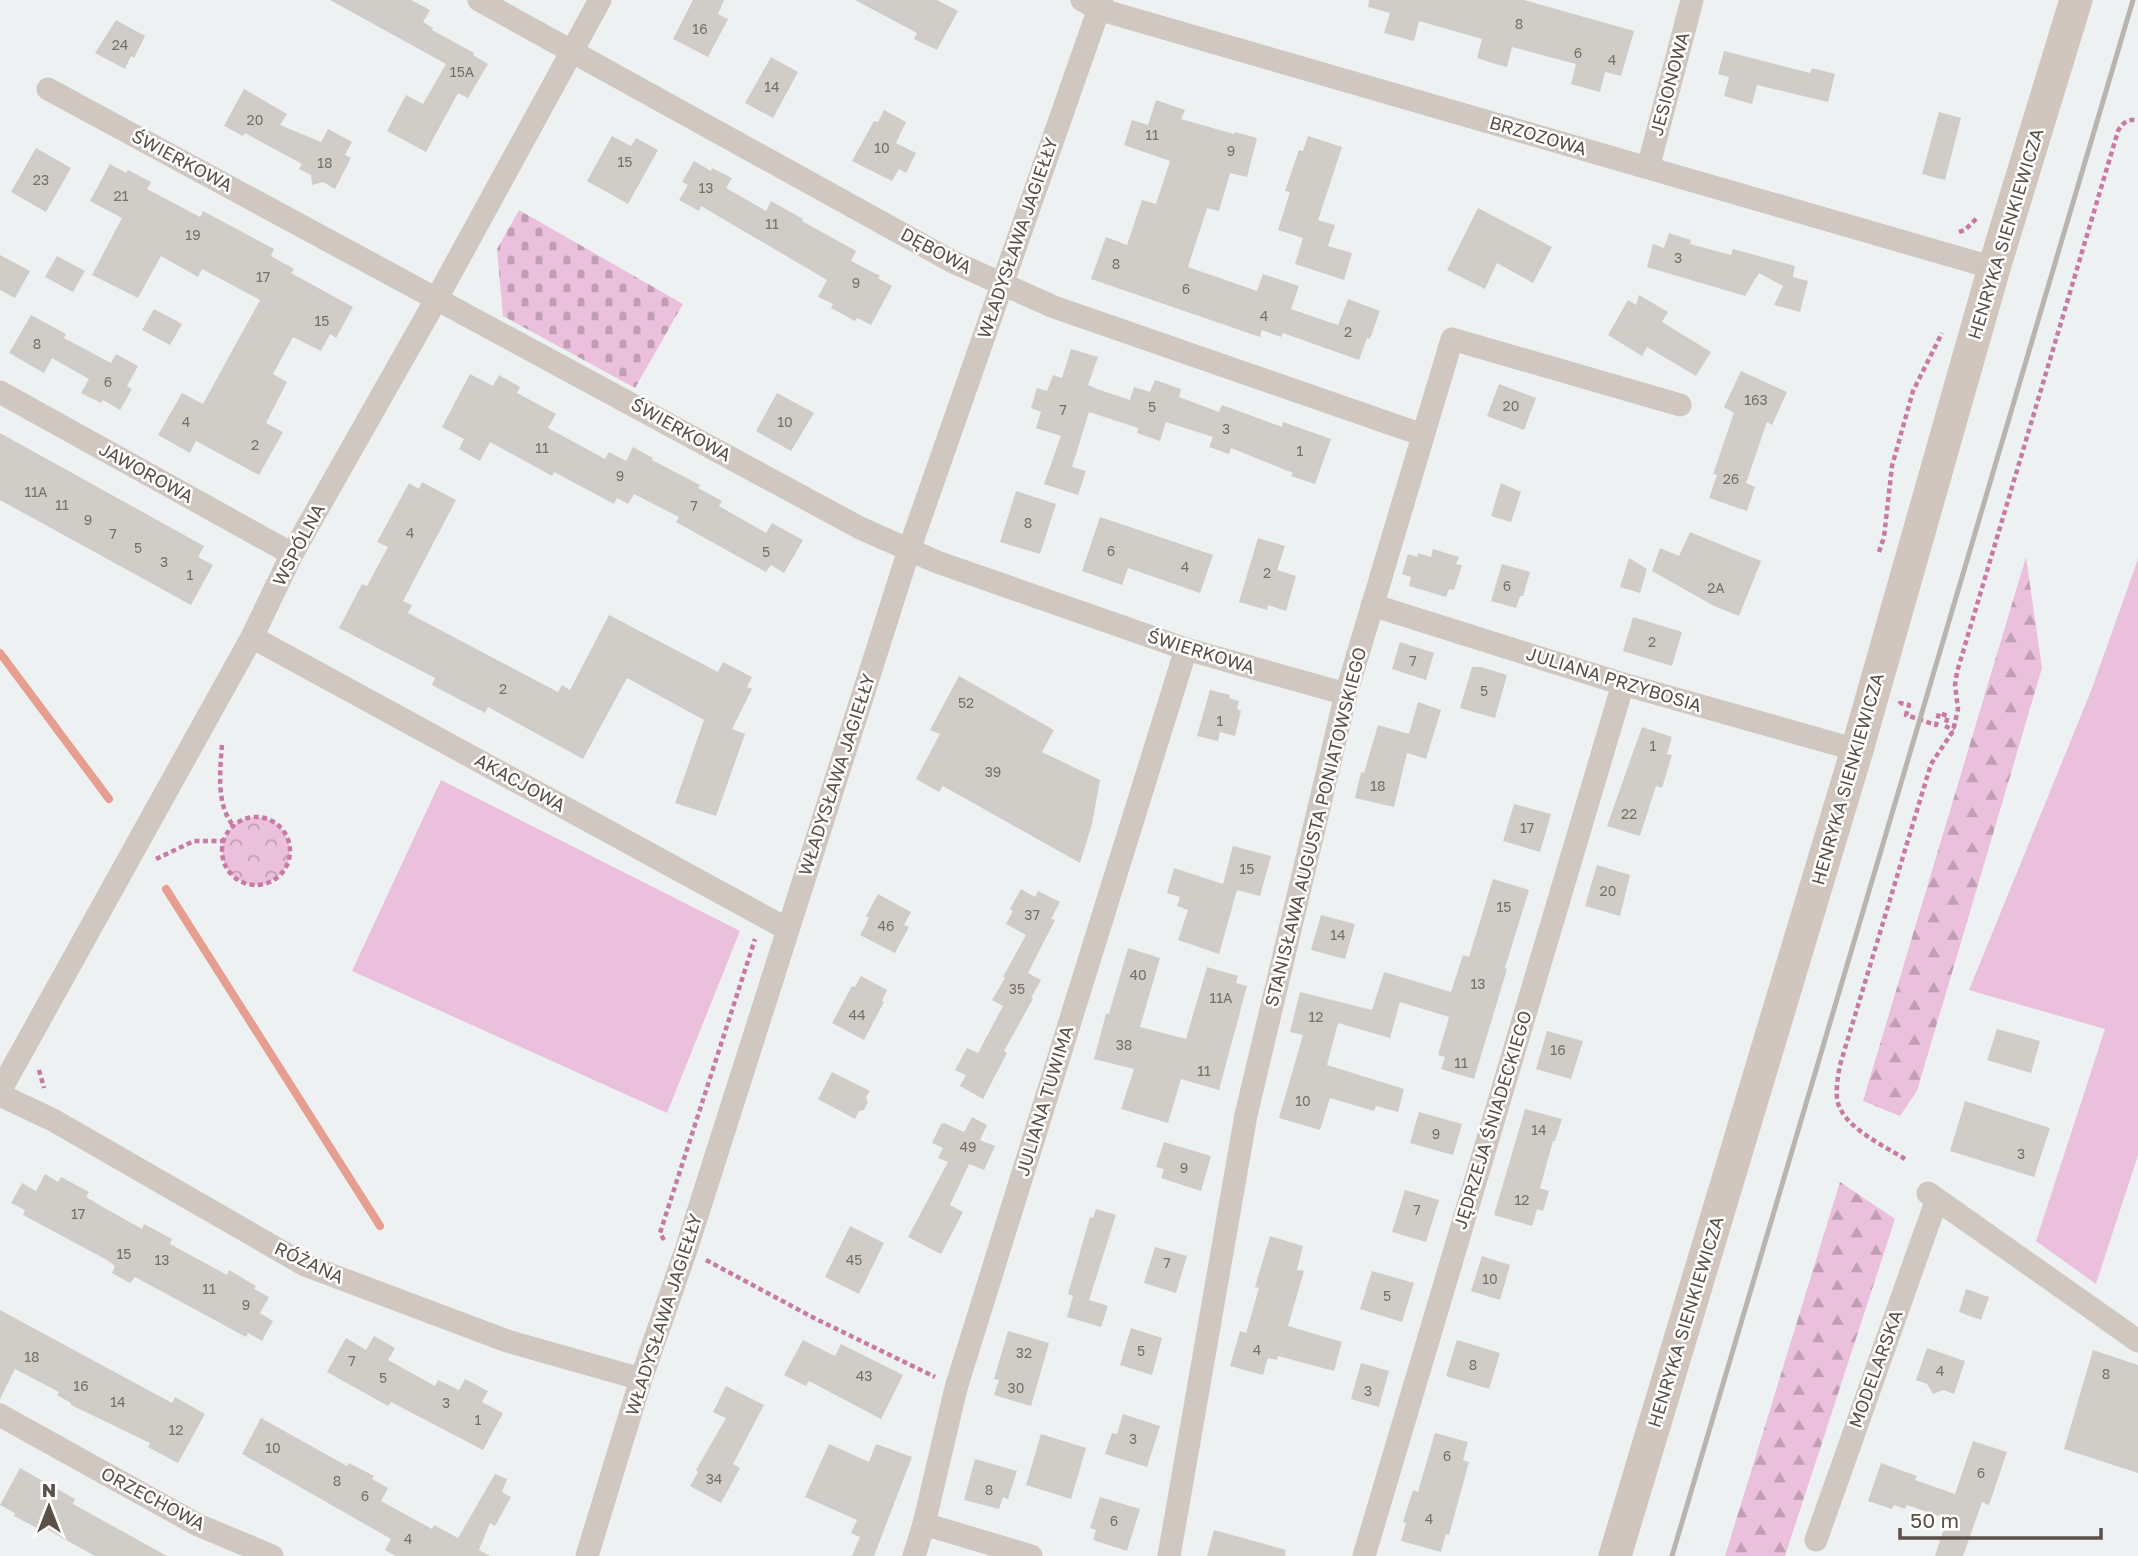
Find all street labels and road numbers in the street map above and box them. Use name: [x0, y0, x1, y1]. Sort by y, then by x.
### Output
street label: JESIONOWA: [1645, 29, 1693, 138]
street label: BRZOZOWA: [1487, 111, 1589, 159]
street label: ŚWIERKOWA: [128, 124, 237, 196]
street label: HENRYKA SIENKIEWICZA: [1962, 125, 2048, 342]
street label: WŁADYSŁAWA JAGIEŁŁY: [972, 134, 1062, 341]
street label: DĘBOWA: [897, 222, 976, 278]
street label: ŚWIERKOWA: [628, 393, 735, 466]
street label: JAWOROWA: [95, 437, 198, 507]
street label: WSPÓLNA: [267, 500, 329, 589]
street label: ŚWIERKOWA: [1145, 624, 1258, 678]
street label: JULIANA PRZYBOSIA: [1524, 642, 1705, 716]
street label: STANISŁAWA AUGUSTA PONIATOWSKIEGO: [1260, 645, 1370, 1009]
street label: HENRYKA SIENKIEWICZA: [1806, 670, 1888, 887]
street label: WŁADYSŁAWA JAGIEŁŁY: [793, 671, 879, 878]
street label: AKACJOWA: [471, 748, 570, 816]
street label: JĘDRZEJA ŚNIADECKIEGO: [1448, 1008, 1536, 1232]
street label: JULIANA TUWIMA: [1011, 1023, 1077, 1179]
street label: WŁADYSŁAWA JAGIEŁŁY: [620, 1211, 706, 1418]
street label: HENRYKA SIENKIEWICZA: [1642, 1213, 1728, 1430]
street label: RÓŻANA: [271, 1236, 348, 1288]
street label: MODELARSKA: [1844, 1307, 1907, 1431]
street label: ORZECHOWA: [98, 1462, 209, 1535]

